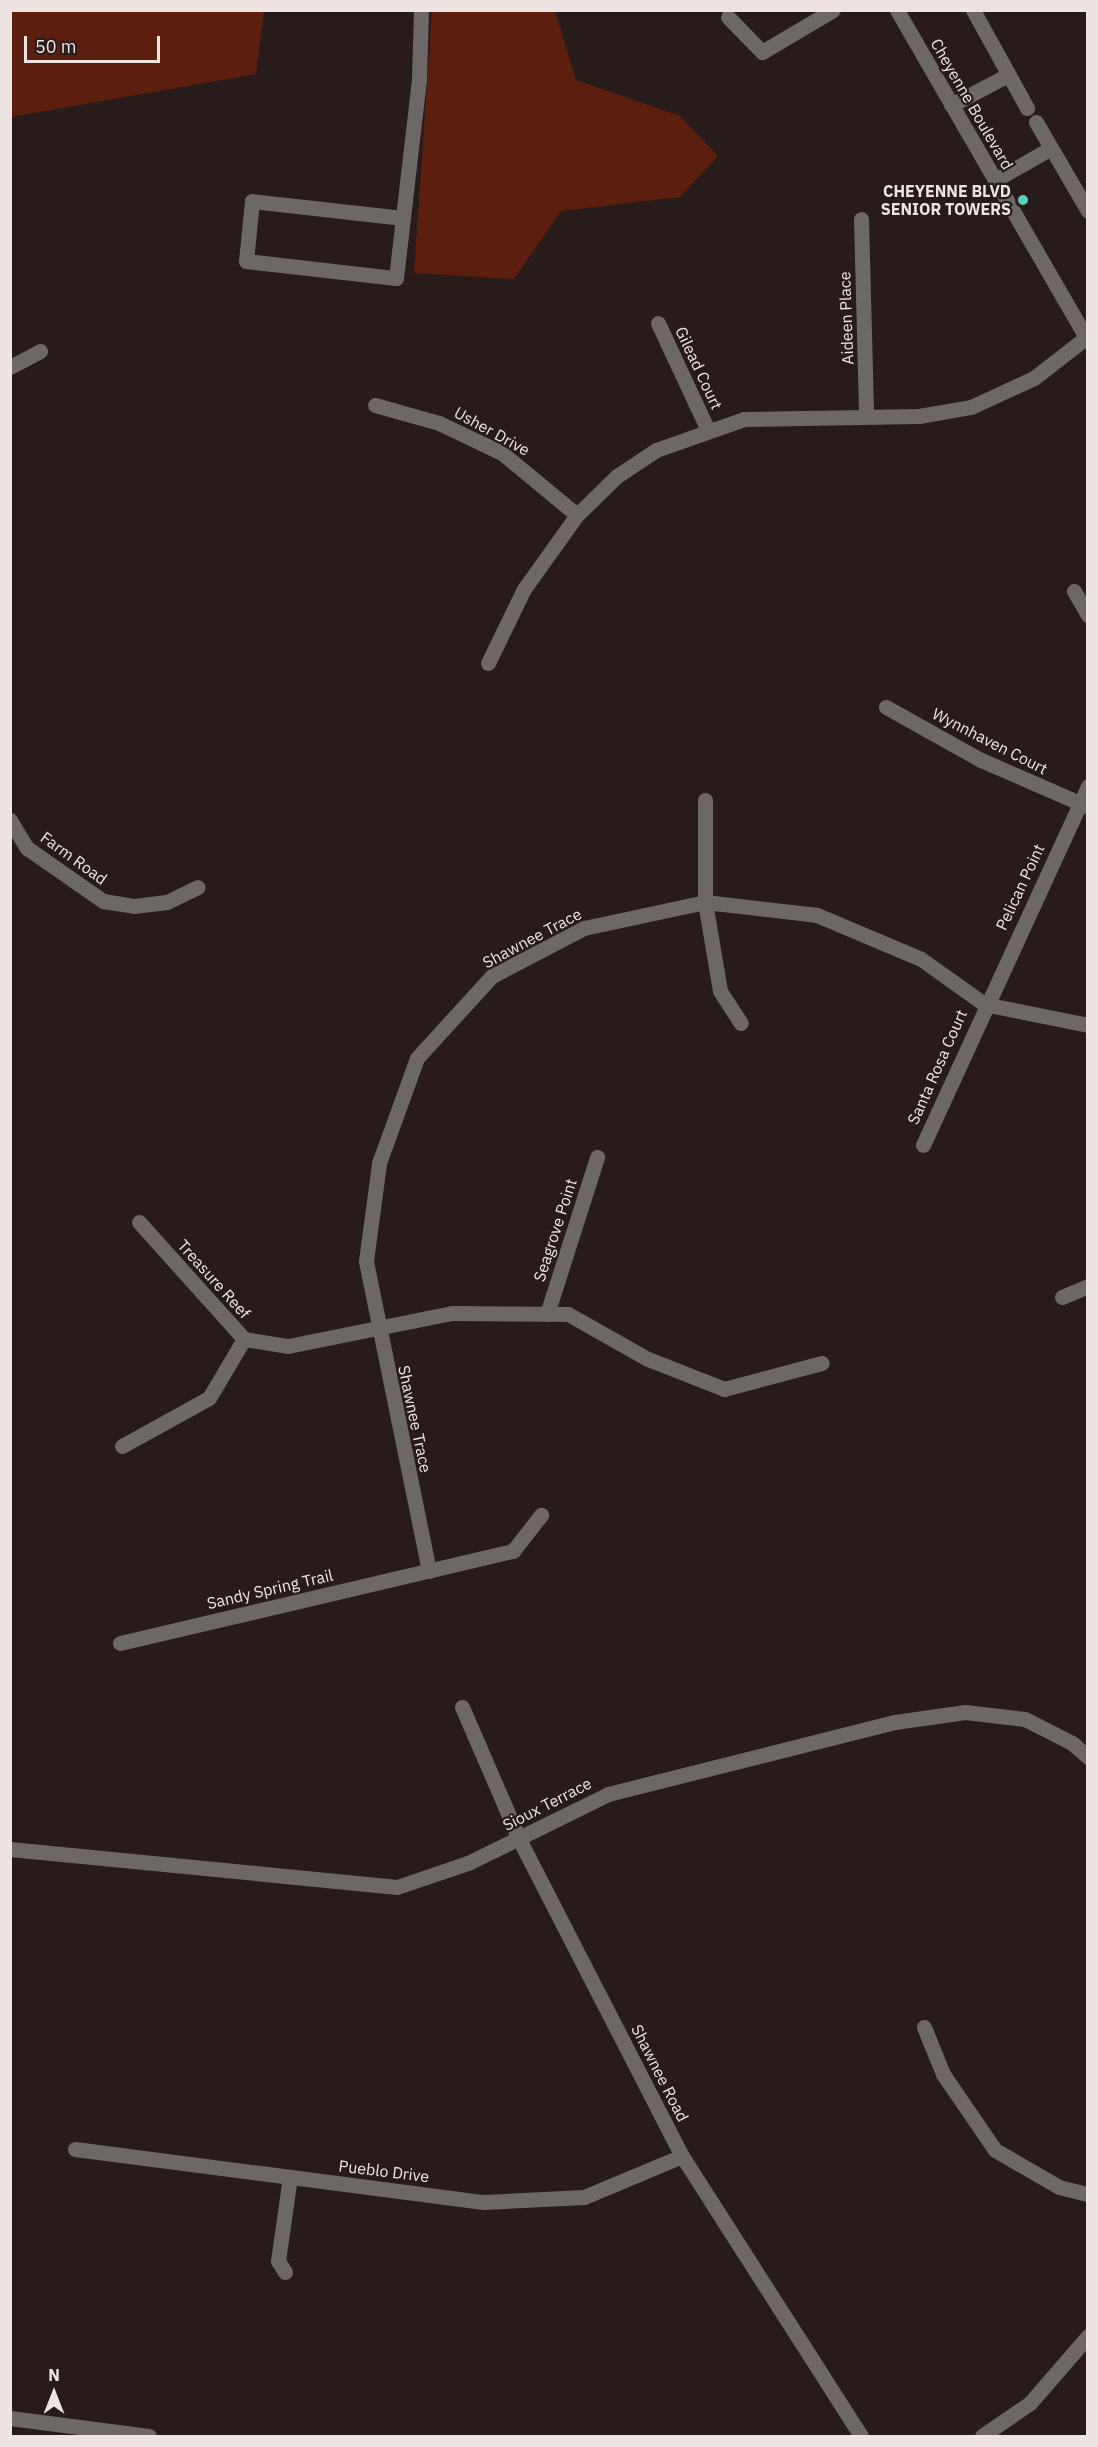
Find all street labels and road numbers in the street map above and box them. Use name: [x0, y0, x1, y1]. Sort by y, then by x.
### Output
street label: Cheyenne Boulevard: [927, 35, 1017, 173]
street label: Aideen Place: [835, 271, 857, 365]
street label: Gilead Court: [671, 323, 727, 413]
street label: Usher Drive: [451, 402, 533, 460]
street label: Wynnhaven Court: [929, 704, 1051, 778]
street label: Farm Road: [37, 828, 111, 888]
street label: Pelican Point: [992, 841, 1048, 933]
street label: Shawnee Trace: [479, 904, 585, 972]
street label: Santa Rosa Court: [903, 1007, 971, 1127]
street label: Seagrove Point: [529, 1176, 581, 1284]
street label: Treasure Reef: [174, 1236, 254, 1322]
street label: Shawnee Trace: [394, 1364, 436, 1474]
street label: Sandy Spring Trail: [205, 1565, 335, 1613]
street label: Sioux Terrace: [499, 1773, 595, 1835]
street label: Shawnee Road: [627, 2021, 693, 2125]
street label: Pueblo Drive: [338, 2156, 430, 2186]

